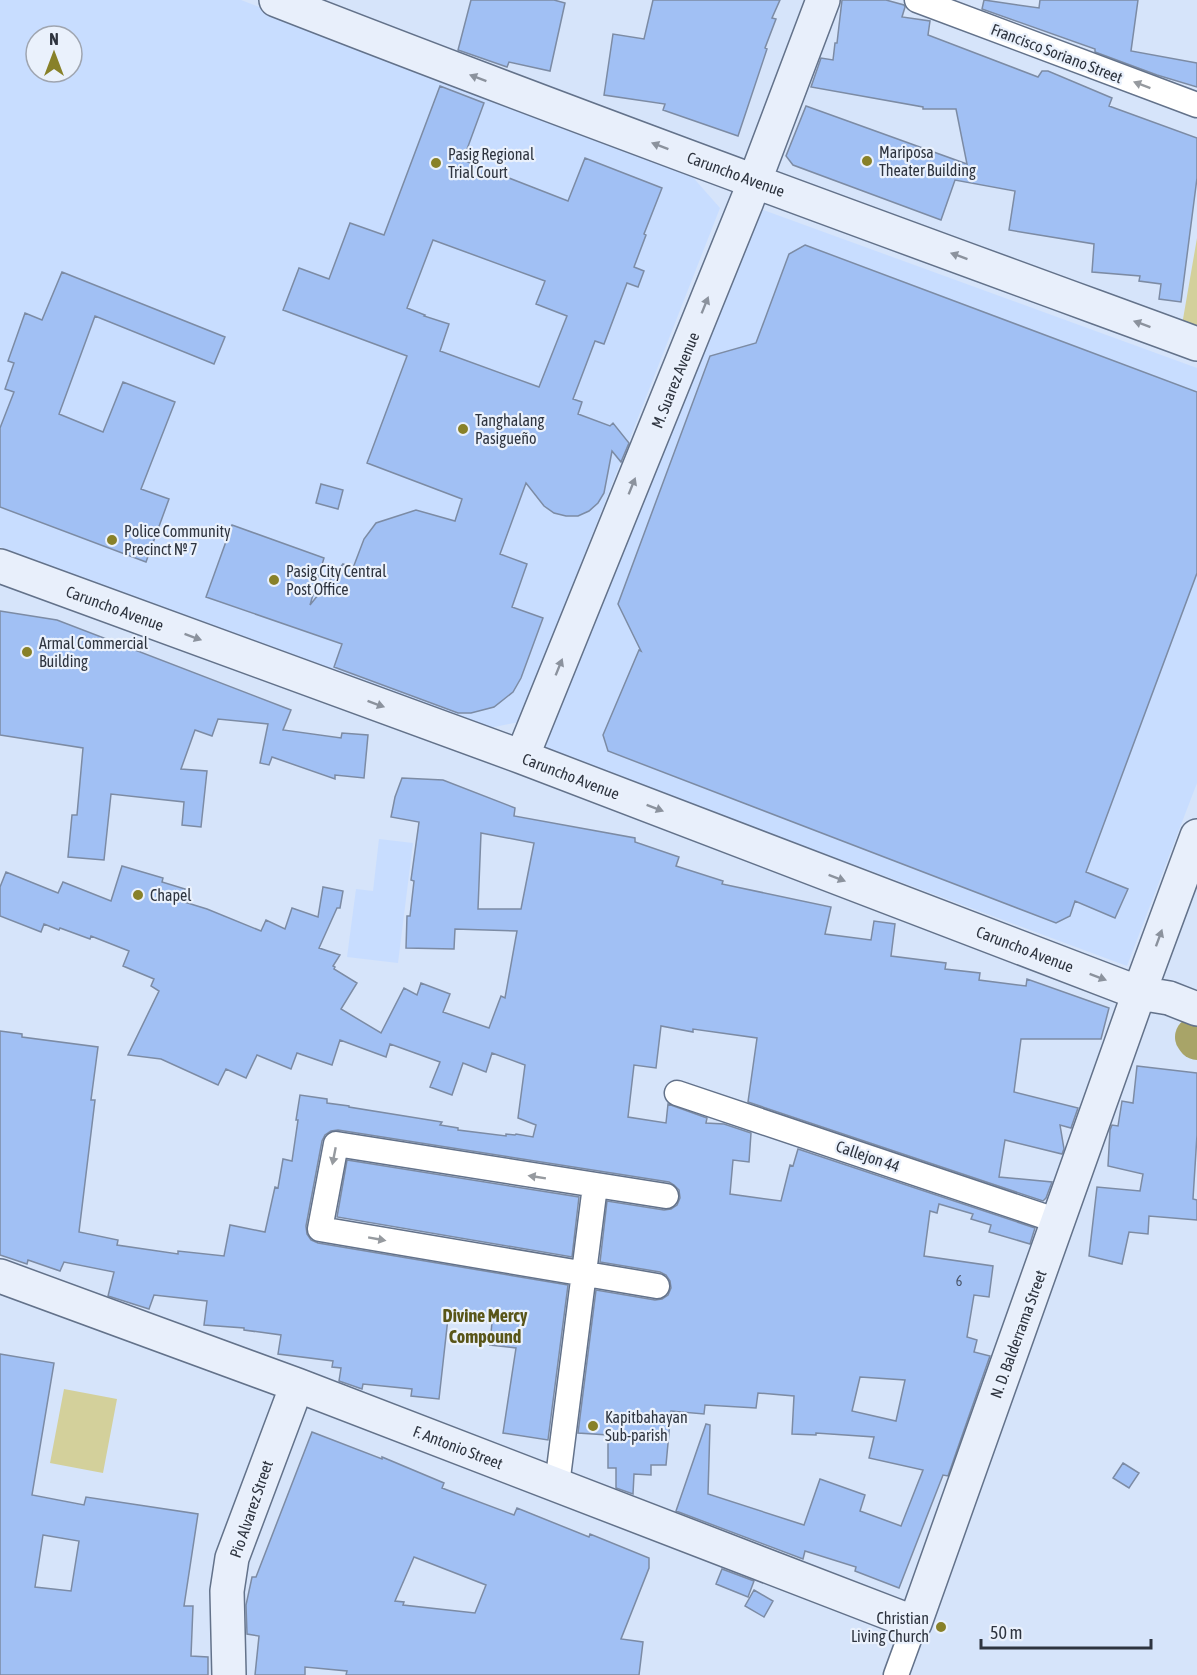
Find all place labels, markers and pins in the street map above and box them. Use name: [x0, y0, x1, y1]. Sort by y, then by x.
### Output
place label: Mariposa Theater Building: [879, 143, 976, 180]
place label: Pasig Regional Trial Court: [448, 145, 535, 181]
marker: Mariposa Theater Building: [860, 154, 874, 168]
marker: Pasig Regional Trial Court: [429, 156, 443, 170]
place label: Tanghalang Pasigueño: [475, 411, 545, 448]
marker: Tanghalang Pasigueño: [456, 422, 470, 436]
place label: Police Community Precinct № 7: [124, 522, 231, 558]
marker: Police Community Precinct № 7: [105, 533, 119, 547]
place label: Pasig City Central Post Office: [286, 562, 387, 598]
marker: Pasig City Central Post Office: [267, 573, 281, 587]
place label: Armal Commercial Building: [39, 634, 149, 671]
marker: Armal Commercial Building: [20, 645, 34, 659]
place label: Chapel: [150, 886, 192, 905]
marker: Chapel: [131, 888, 145, 902]
place label: Kapitbahayan Sub-parish: [605, 1408, 688, 1445]
marker: Kapitbahayan Sub-parish: [586, 1419, 600, 1433]
place label: Christian Living Church: [851, 1609, 929, 1646]
marker: Christian Living Church: [934, 1620, 948, 1634]

